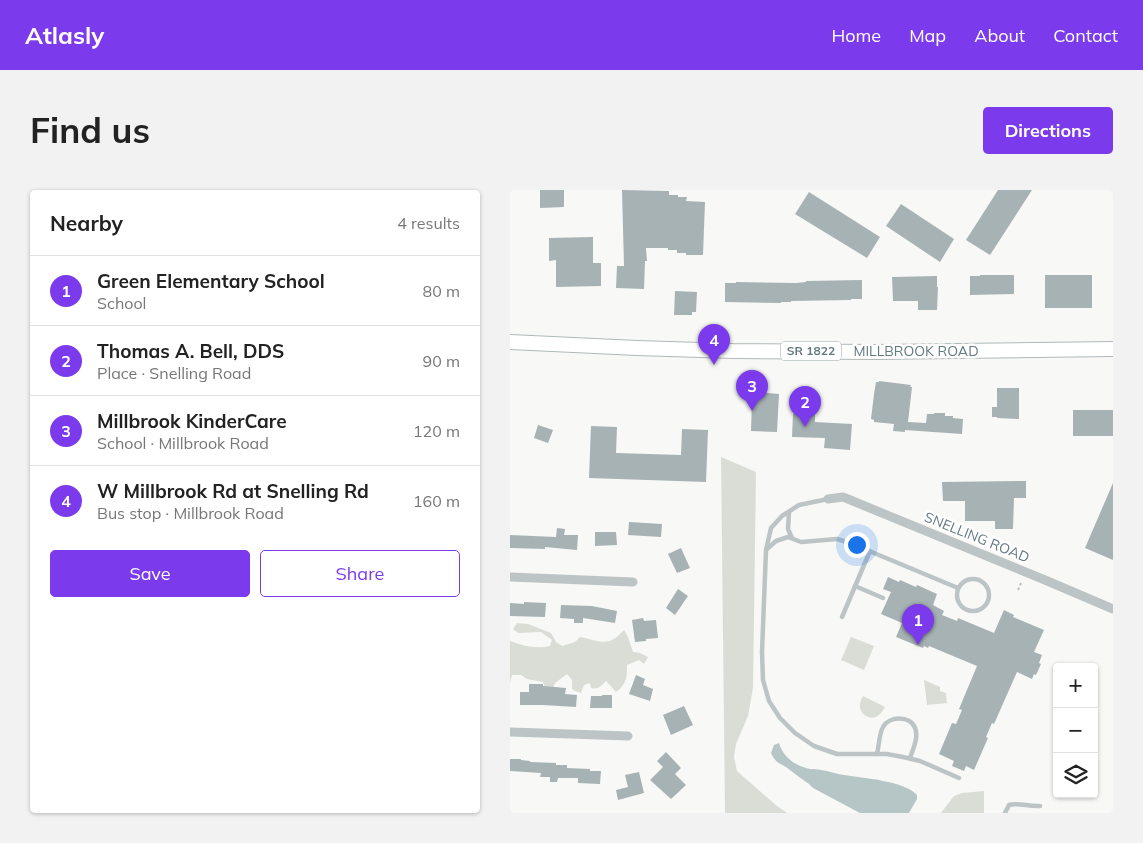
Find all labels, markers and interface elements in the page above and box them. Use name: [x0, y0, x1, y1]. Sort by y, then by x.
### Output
text: Atlasly: [25, 20, 104, 50]
text: Home: [831, 24, 881, 47]
text: Map: [909, 24, 946, 47]
text: About: [974, 24, 1025, 47]
text: Contact: [1053, 24, 1118, 47]
button: Directions: [983, 107, 1113, 154]
text: Find us: [30, 108, 150, 152]
text: Nearby: [50, 210, 123, 236]
text: 4 results: [397, 213, 460, 233]
text: Green Elementary School: [97, 269, 325, 293]
text: 1: [61, 281, 71, 301]
text: 80 m: [423, 281, 460, 301]
text: School: [97, 293, 146, 313]
pin: 4: [698, 324, 730, 365]
text: Thomas A. Bell, DDS: [97, 339, 284, 363]
road number: SR 1822: [781, 342, 841, 360]
street label: MILLBROOK ROAD: [853, 342, 979, 360]
text: 2: [61, 351, 71, 371]
text: 90 m: [423, 351, 460, 371]
text: Place · Snelling Road: [97, 363, 251, 383]
pin: 3: [736, 370, 768, 411]
pin: 2: [789, 386, 821, 427]
text: Millbrook KinderCare: [97, 409, 287, 433]
text: 3: [61, 421, 71, 441]
text: 120 m: [413, 421, 460, 441]
text: School · Millbrook Road: [97, 433, 269, 453]
text: W Millbrook Rd at Snelling Rd: [97, 479, 369, 503]
text: 4: [61, 491, 71, 511]
text: 160 m: [413, 491, 460, 511]
text: Bus stop · Millbrook Road: [97, 503, 284, 523]
street label: SNELLING ROAD: [922, 508, 1032, 566]
your location: [844, 532, 870, 558]
button: Save: [50, 550, 250, 597]
button: Share: [260, 550, 460, 597]
pin: 1: [902, 604, 934, 645]
map controls: [1053, 663, 1098, 798]
button: +: [1053, 663, 1098, 708]
button: −: [1053, 708, 1098, 753]
button: layers: [1053, 753, 1098, 798]

